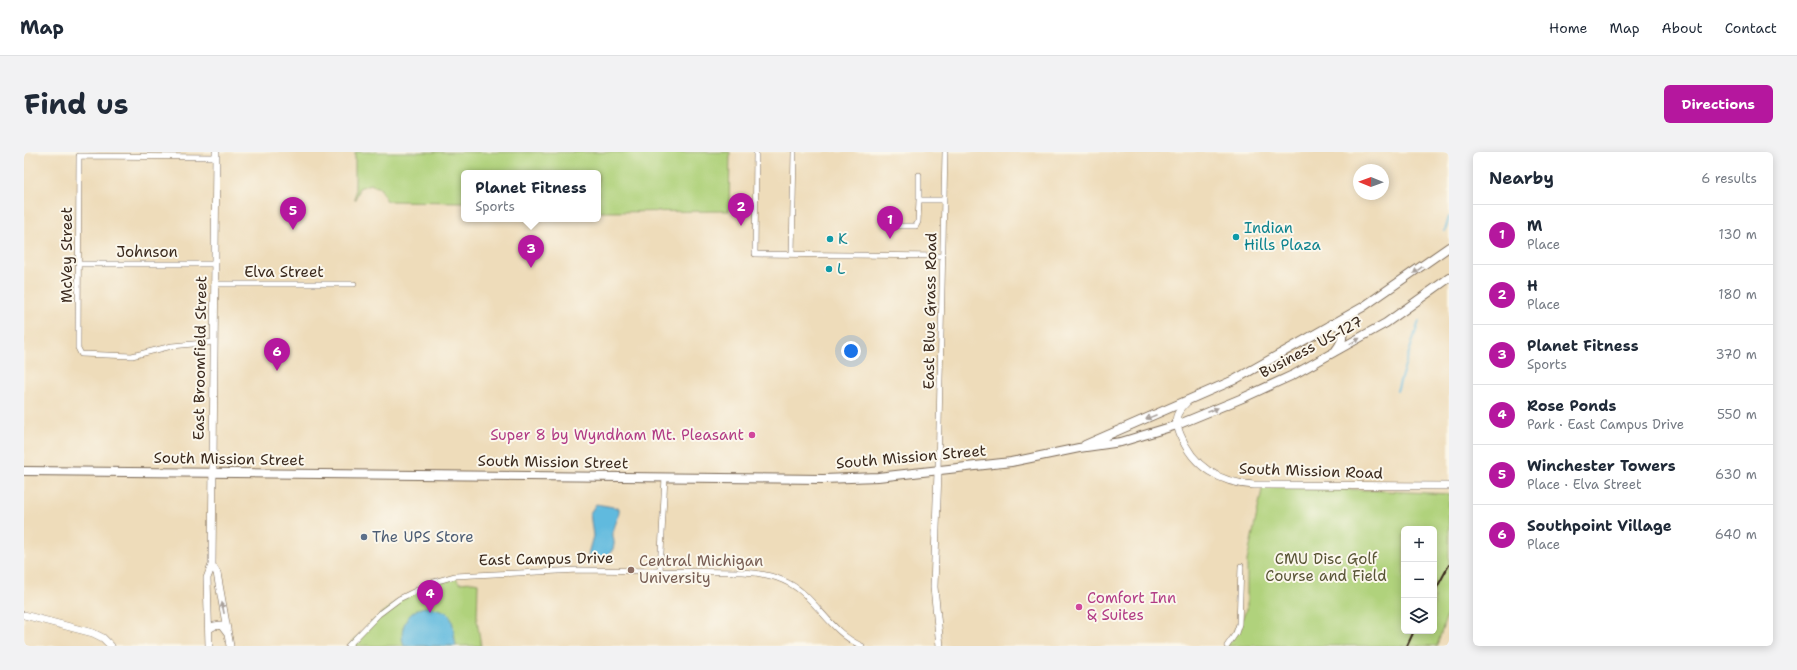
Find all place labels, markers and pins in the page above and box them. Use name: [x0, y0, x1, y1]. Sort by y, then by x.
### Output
pin: 2: [728, 193, 754, 226]
pin: 5: [280, 197, 306, 230]
pin: 1: [877, 206, 903, 239]
place label: Indian Hills Plaza: [1244, 218, 1322, 255]
place label: K: [838, 229, 848, 249]
marker: Indian Hills Plaza: [1231, 232, 1241, 242]
marker: K: [825, 234, 835, 244]
pin: 3: [518, 235, 544, 268]
place label: L: [837, 259, 845, 279]
marker: L: [824, 264, 834, 274]
pin: 6: [264, 338, 290, 371]
place label: Super 8 by Wyndham Mt. Pleasant: [490, 425, 744, 445]
marker: Super 8 by Wyndham Mt. Pleasant: [747, 430, 757, 440]
place label: The UPS Store: [372, 527, 474, 547]
marker: The UPS Store: [359, 532, 369, 542]
place label: Central Michigan University: [639, 551, 763, 588]
marker: Central Michigan University: [626, 565, 636, 575]
pin: 4: [417, 580, 443, 613]
place label: Comfort Inn & Suites: [1087, 588, 1176, 625]
marker: Comfort Inn & Suites: [1074, 602, 1084, 612]

